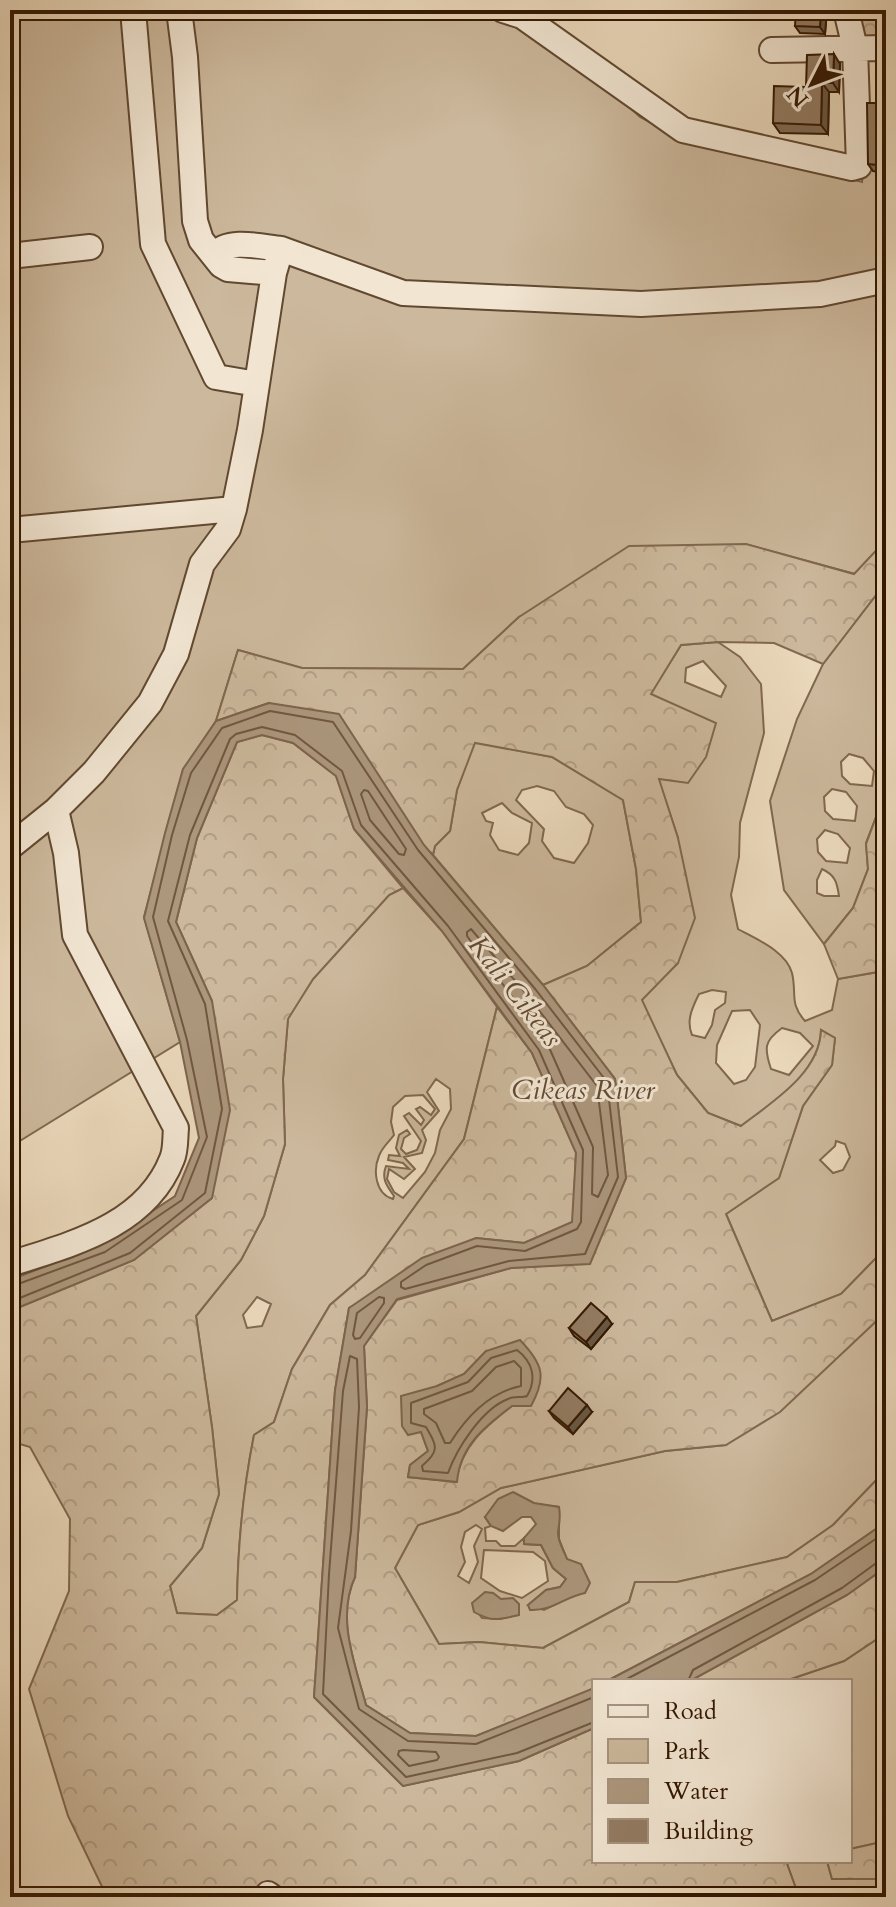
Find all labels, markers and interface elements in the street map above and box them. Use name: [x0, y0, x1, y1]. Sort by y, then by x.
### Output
north arrow: [772, 44, 852, 124]
text: N: [780, 80, 815, 114]
water label: Kali Cikeas: [459, 927, 571, 1055]
water label: Cikeas River: [511, 1071, 656, 1109]
legend: [592, 1679, 852, 1863]
text: Road: [664, 1695, 717, 1728]
text: Park: [664, 1735, 710, 1768]
text: Water: [663, 1775, 728, 1808]
text: Building: [664, 1815, 754, 1848]

